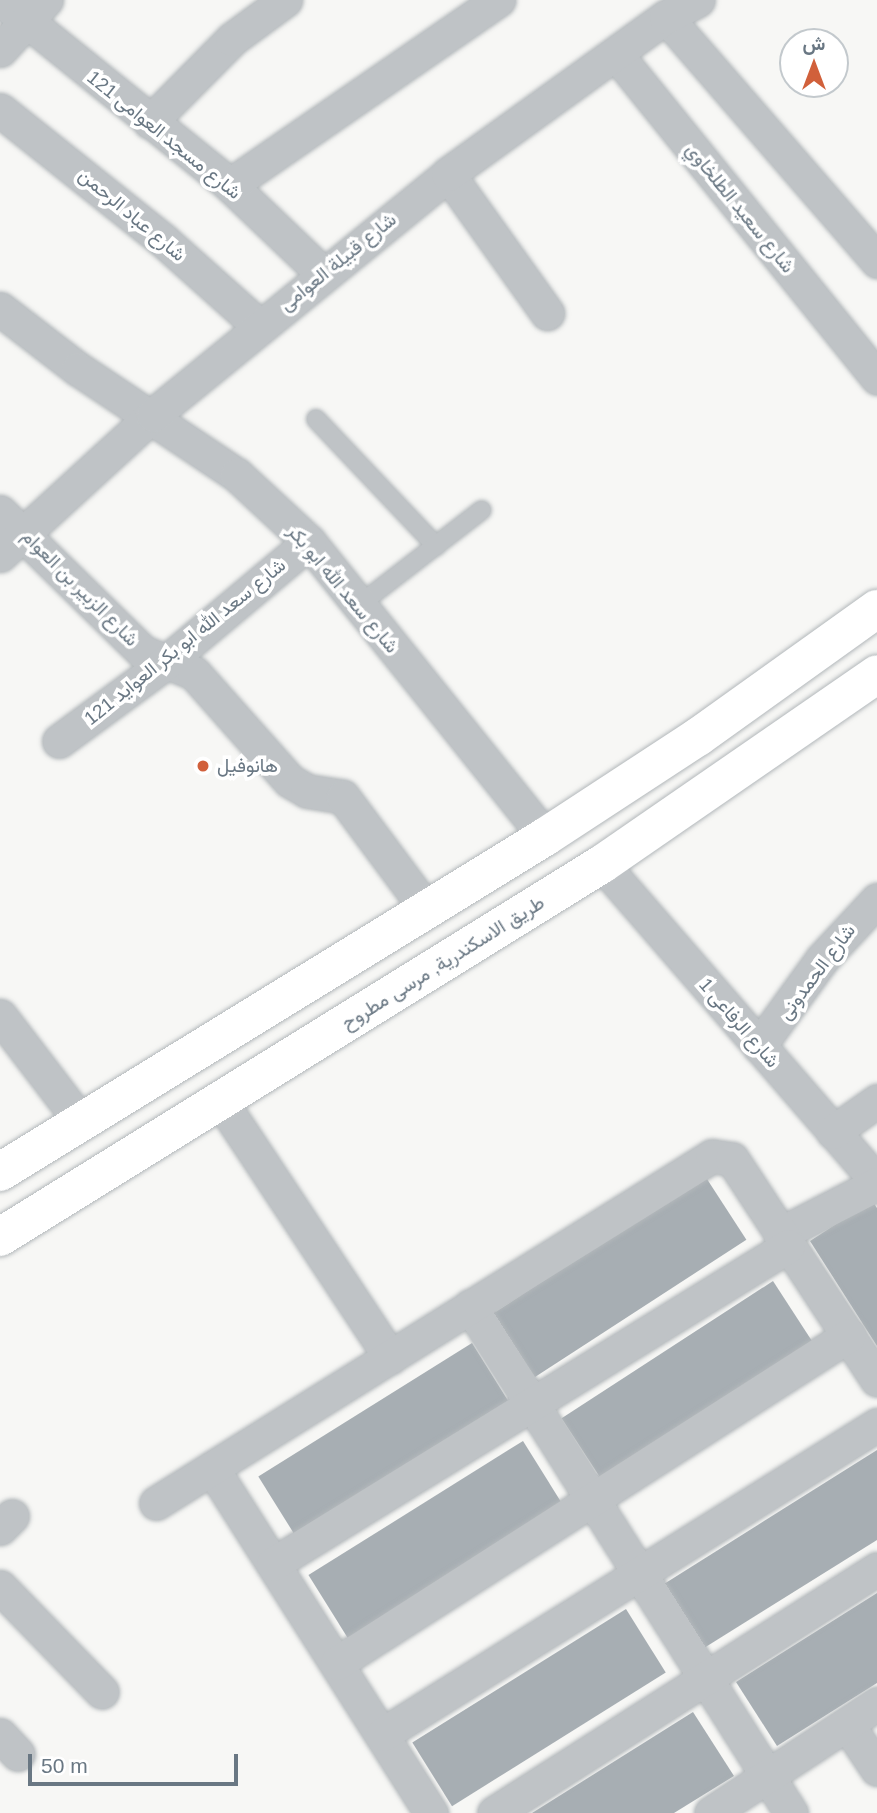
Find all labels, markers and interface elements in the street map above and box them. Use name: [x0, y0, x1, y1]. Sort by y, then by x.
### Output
north arrow: [779, 28, 849, 98]
text: ش: [803, 33, 825, 54]
street label: شارع مسجد العوامى 121: [82, 66, 246, 204]
street label: شارع سعيد الطلخاوي: [681, 139, 799, 277]
street label: شارع عباد الرحمن: [74, 164, 190, 266]
street label: شارع قبيلة العوامى: [275, 208, 401, 316]
street label: شارع سعد الله ابو بكر: [283, 520, 403, 658]
street label: شارع الزبير بن العوام: [17, 525, 143, 651]
street label: شارع سعد الله ابو بكر العوايد 121: [80, 554, 290, 730]
place label: هانوفيل: [217, 755, 278, 777]
marker: هانوفيل: [195, 758, 211, 774]
street label: طريق الاسكندرية, مرسى مطروح: [338, 891, 548, 1035]
street label: شارع الحمدونى: [774, 920, 860, 1024]
street label: شارع الرفاعى 1: [694, 974, 784, 1072]
scale bar: [32, 1740, 242, 1784]
text: 50 m: [41, 1754, 88, 1777]

